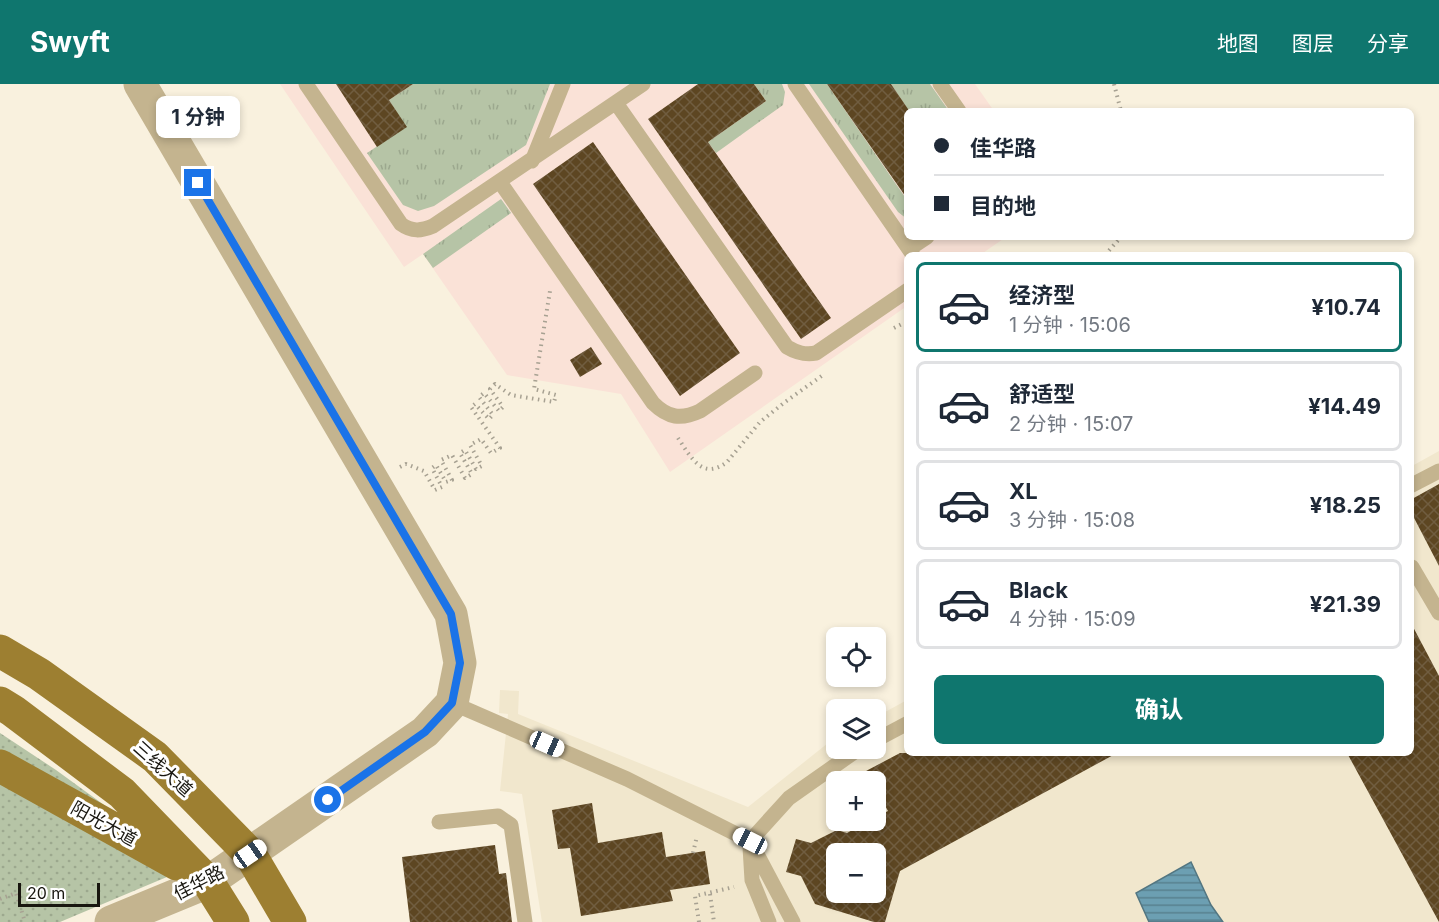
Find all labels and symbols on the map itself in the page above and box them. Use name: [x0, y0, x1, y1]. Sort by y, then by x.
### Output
callout: 1 分钟: [156, 96, 240, 138]
route end: [184, 169, 211, 196]
car: [527, 728, 567, 760]
street label: 三线大道: [130, 737, 197, 801]
route start: [314, 786, 341, 813]
street label: 阳光大道: [68, 797, 141, 850]
car: [730, 825, 770, 857]
car: [230, 836, 270, 872]
street label: 佳华路: [170, 861, 228, 904]
scale bar: [18, 880, 100, 908]

